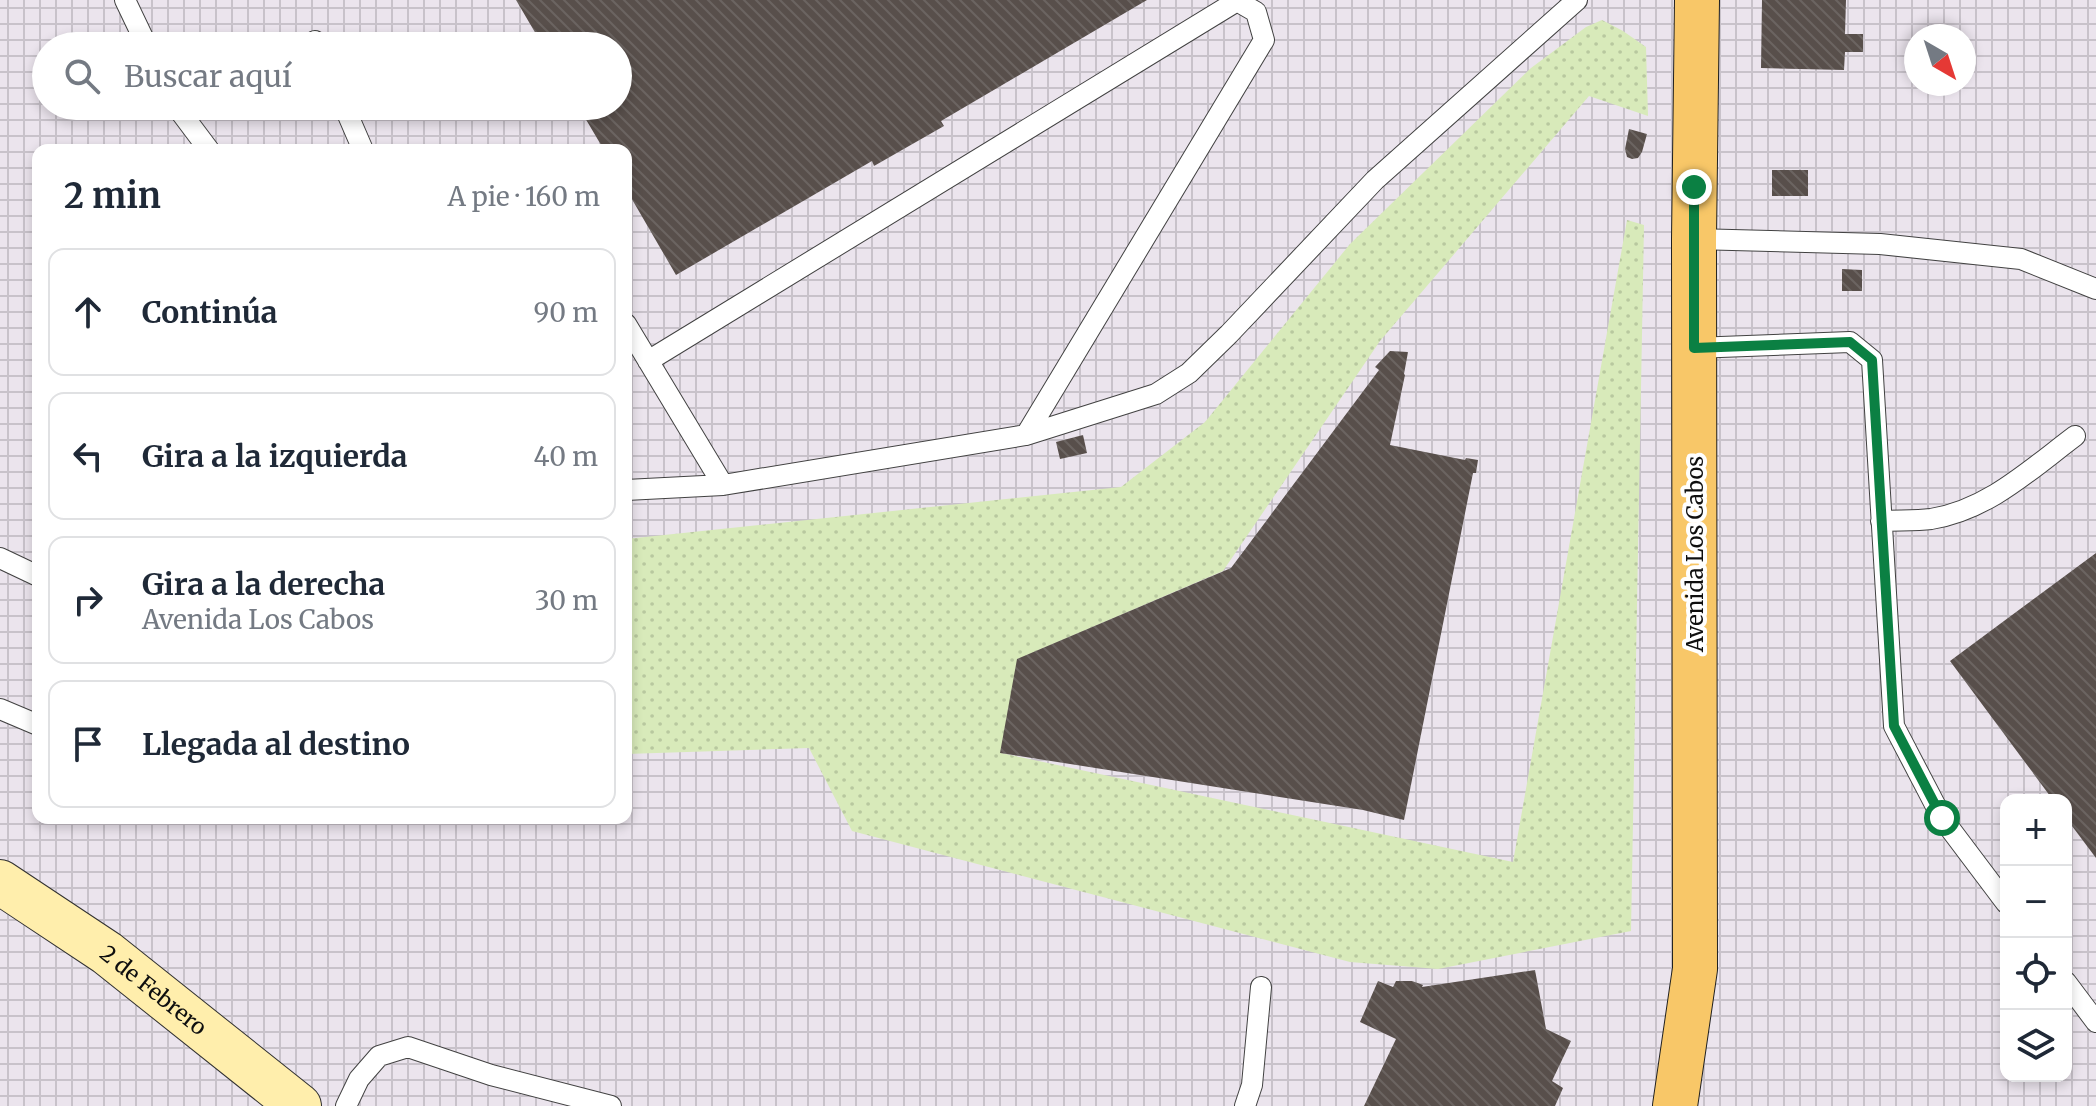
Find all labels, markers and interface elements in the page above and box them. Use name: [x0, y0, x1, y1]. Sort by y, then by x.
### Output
north arrow: [1904, 24, 1976, 96]
search box: [32, 32, 632, 120]
icon: search: [60, 54, 104, 98]
text: Buscar aquí: [124, 57, 292, 95]
route end: [1676, 169, 1712, 205]
text: 2 min: [64, 175, 161, 217]
text: A pie · 160 m: [447, 180, 600, 213]
icon: ahead: [66, 290, 110, 334]
text: Continúa: [142, 293, 278, 331]
text: 90 m: [534, 296, 598, 329]
icon: left: [66, 434, 110, 478]
text: Gira a la izquierda: [142, 437, 408, 475]
text: 40 m: [534, 440, 598, 473]
street label: Avenida Los Cabos: [1681, 456, 1709, 653]
text: Gira a la derecha: [142, 565, 385, 603]
icon: right: [66, 578, 110, 622]
text: 30 m: [535, 584, 598, 617]
text: Avenida Los Cabos: [142, 603, 374, 636]
icon: arrive: [66, 722, 110, 766]
text: Llegada al destino: [142, 725, 410, 763]
map controls: [2000, 794, 2072, 1082]
button: +: [2000, 794, 2072, 866]
route start: [1924, 800, 1960, 836]
button: −: [2000, 866, 2072, 938]
button: locate: [2000, 938, 2072, 1010]
street label: 2 de Febrero: [95, 939, 213, 1041]
button: layers: [2000, 1010, 2072, 1082]

